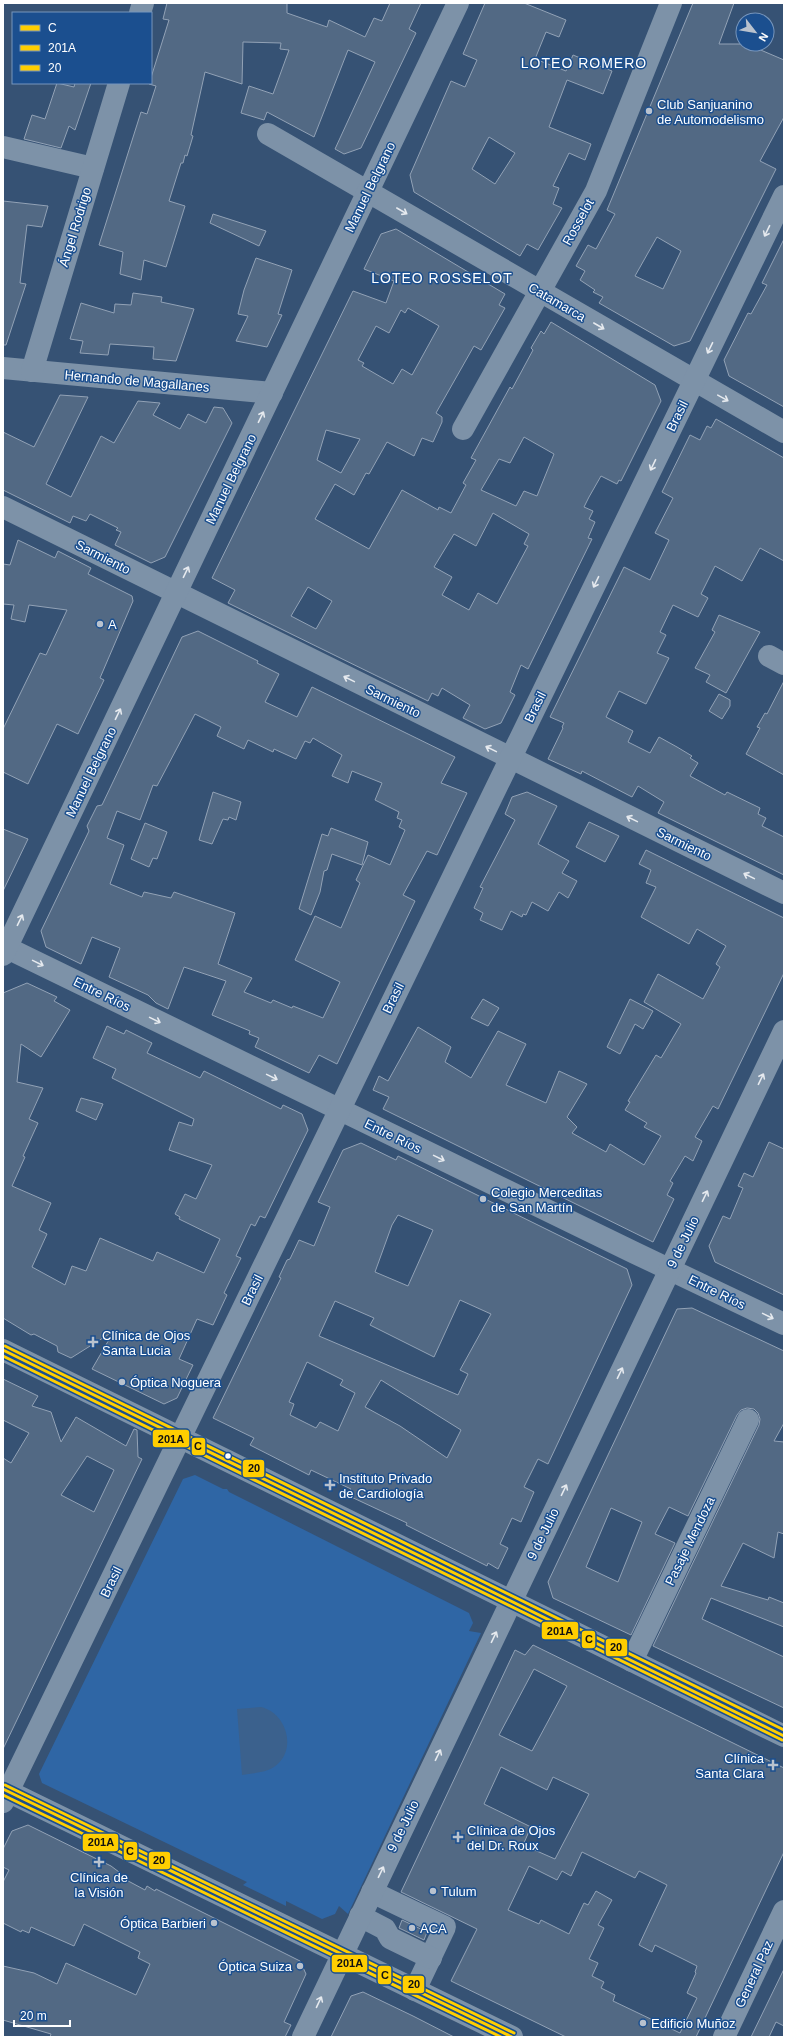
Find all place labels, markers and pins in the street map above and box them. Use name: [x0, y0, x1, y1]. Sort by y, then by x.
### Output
place label: Club Sanjuanino de Automodelismo: [657, 97, 764, 127]
marker: Club Sanjuanino de Automodelismo: [644, 106, 654, 116]
place label: A: [108, 617, 117, 632]
marker: A: [95, 619, 105, 629]
place label: Colegio Merceditas de San Martín: [491, 1185, 603, 1215]
marker: Colegio Merceditas de San Martín: [478, 1194, 488, 1204]
place label: Clínica de Ojos Santa Lucia: [102, 1328, 191, 1358]
marker: Clínica de Ojos Santa Lucia: [87, 1336, 99, 1348]
place label: Óptica Noguera: [130, 1375, 222, 1390]
marker: Óptica Noguera: [117, 1377, 127, 1387]
unlabelled marker: [223, 1451, 233, 1461]
place label: Instituto Privado de Cardiología: [339, 1471, 432, 1501]
marker: Instituto Privado de Cardiología: [324, 1479, 336, 1491]
place label: Clínica Santa Clara: [695, 1751, 765, 1781]
marker: Clínica Santa Clara: [767, 1759, 779, 1771]
place label: Clínica de Ojos del Dr. Roux: [467, 1823, 556, 1853]
marker: Clínica de Ojos del Dr. Roux: [452, 1831, 464, 1843]
marker: Clínica de la Visión: [93, 1856, 105, 1868]
place label: Clínica de la Visión: [70, 1870, 128, 1900]
place label: Tulum: [441, 1884, 477, 1899]
marker: Tulum: [428, 1886, 438, 1896]
place label: Óptica Barbieri: [120, 1916, 206, 1931]
marker: Óptica Barbieri: [209, 1918, 219, 1928]
place label: ACA: [420, 1921, 447, 1936]
marker: ACA: [407, 1923, 417, 1933]
place label: Óptica Suiza: [218, 1959, 293, 1974]
marker: Óptica Suiza: [295, 1961, 305, 1971]
place label: Edificio Muñoz: [651, 2016, 736, 2031]
marker: Edificio Muñoz: [638, 2018, 648, 2028]

